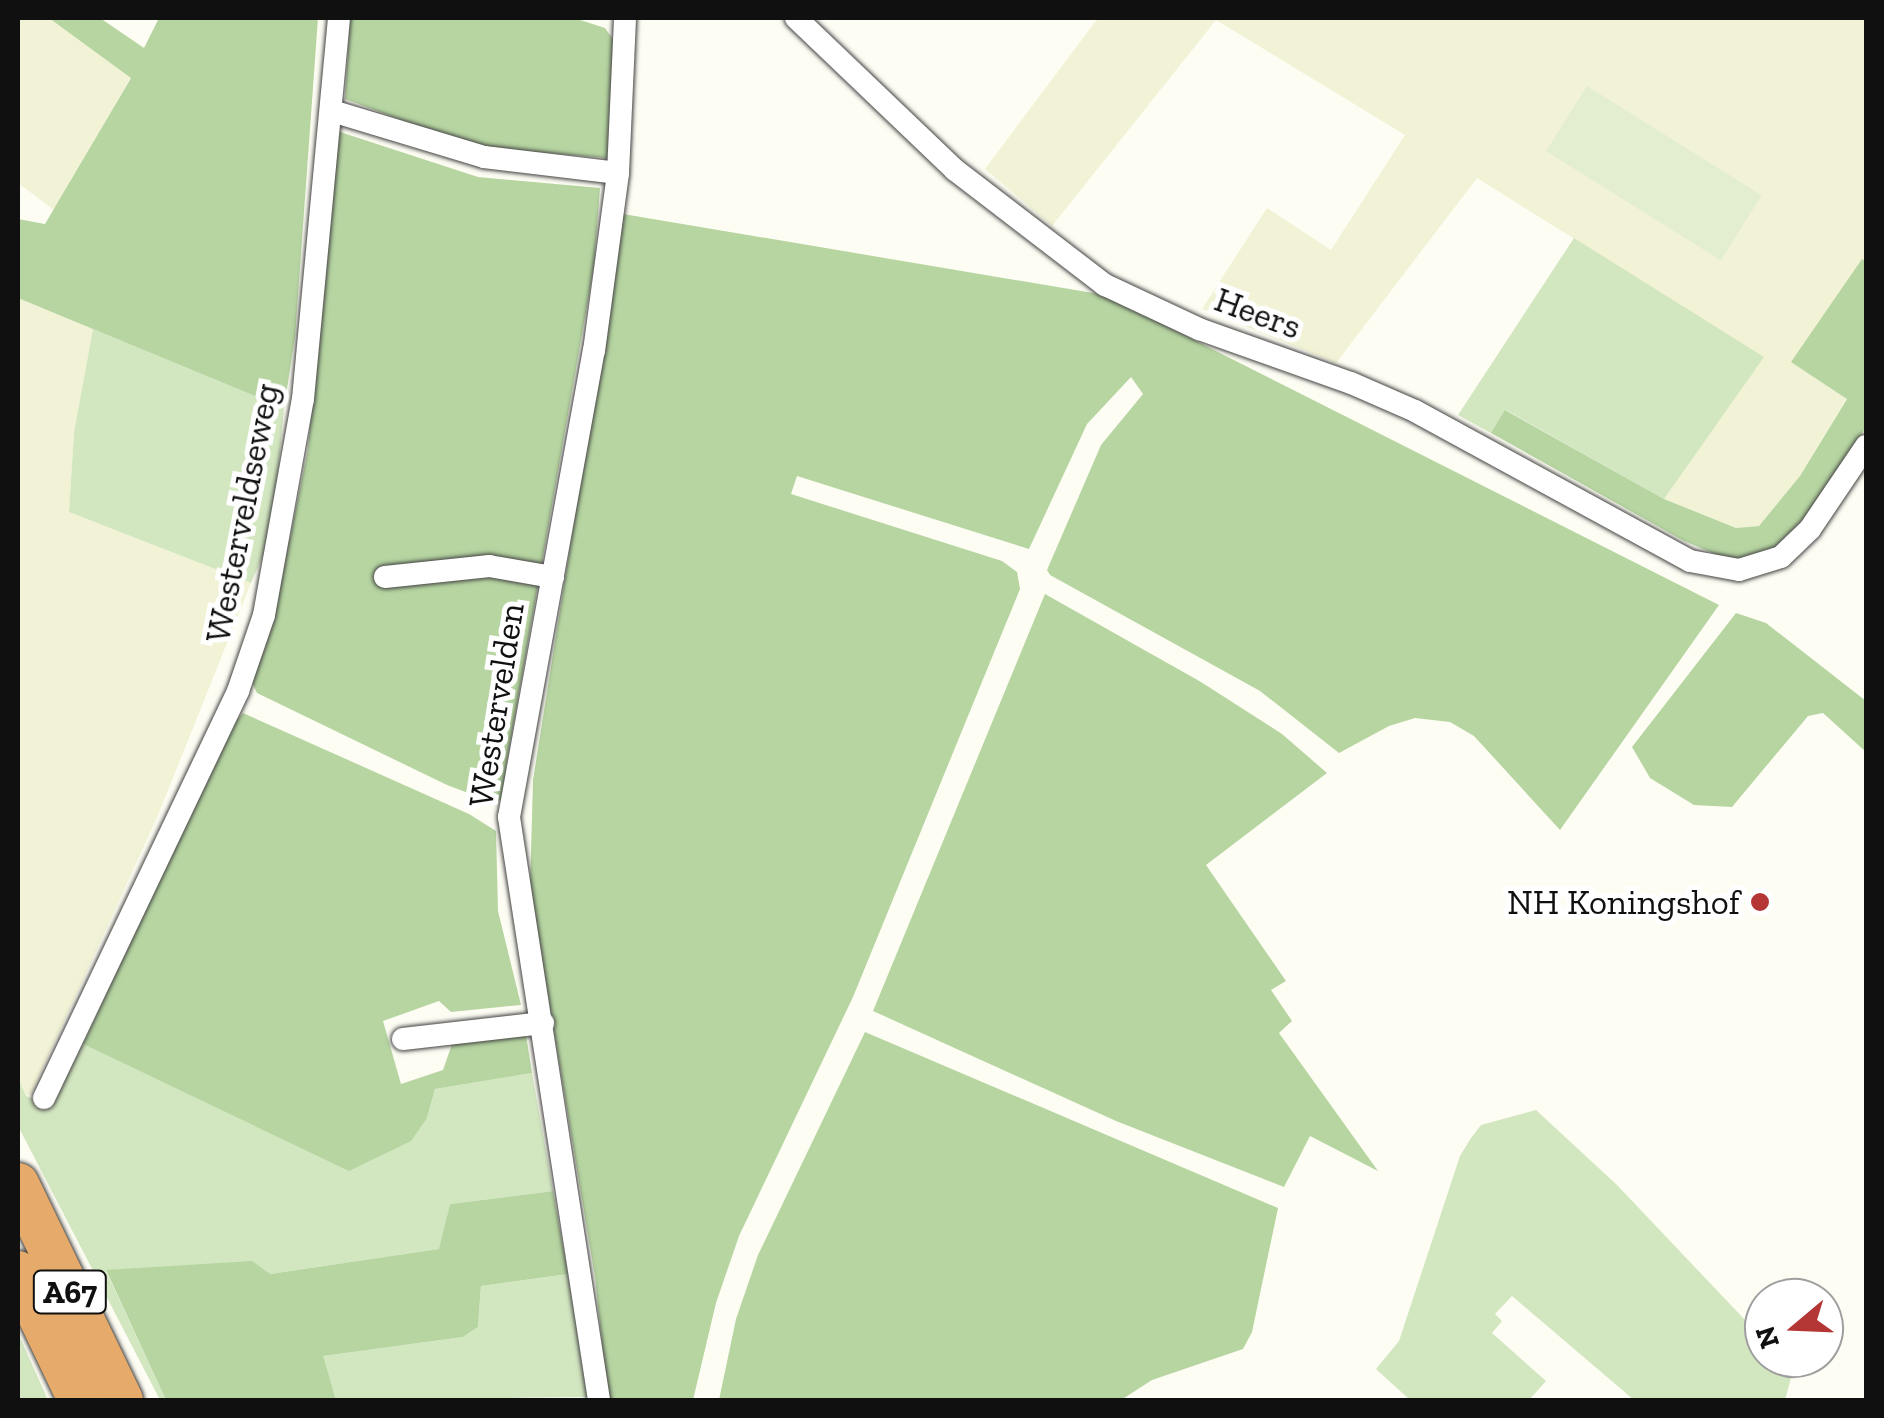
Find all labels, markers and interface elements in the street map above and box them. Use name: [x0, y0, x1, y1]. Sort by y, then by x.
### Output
street label: Heers: [1209, 278, 1307, 348]
street label: Westerveldseweg: [196, 380, 288, 646]
street label: Westervelden: [459, 600, 533, 810]
place label: NH Koningshof: [1507, 881, 1740, 923]
marker: NH Koningshof: [1749, 891, 1771, 913]
road number: A67: [32, 1265, 108, 1319]
north arrow: [1744, 1278, 1844, 1378]
text: N: [1748, 1322, 1786, 1353]

